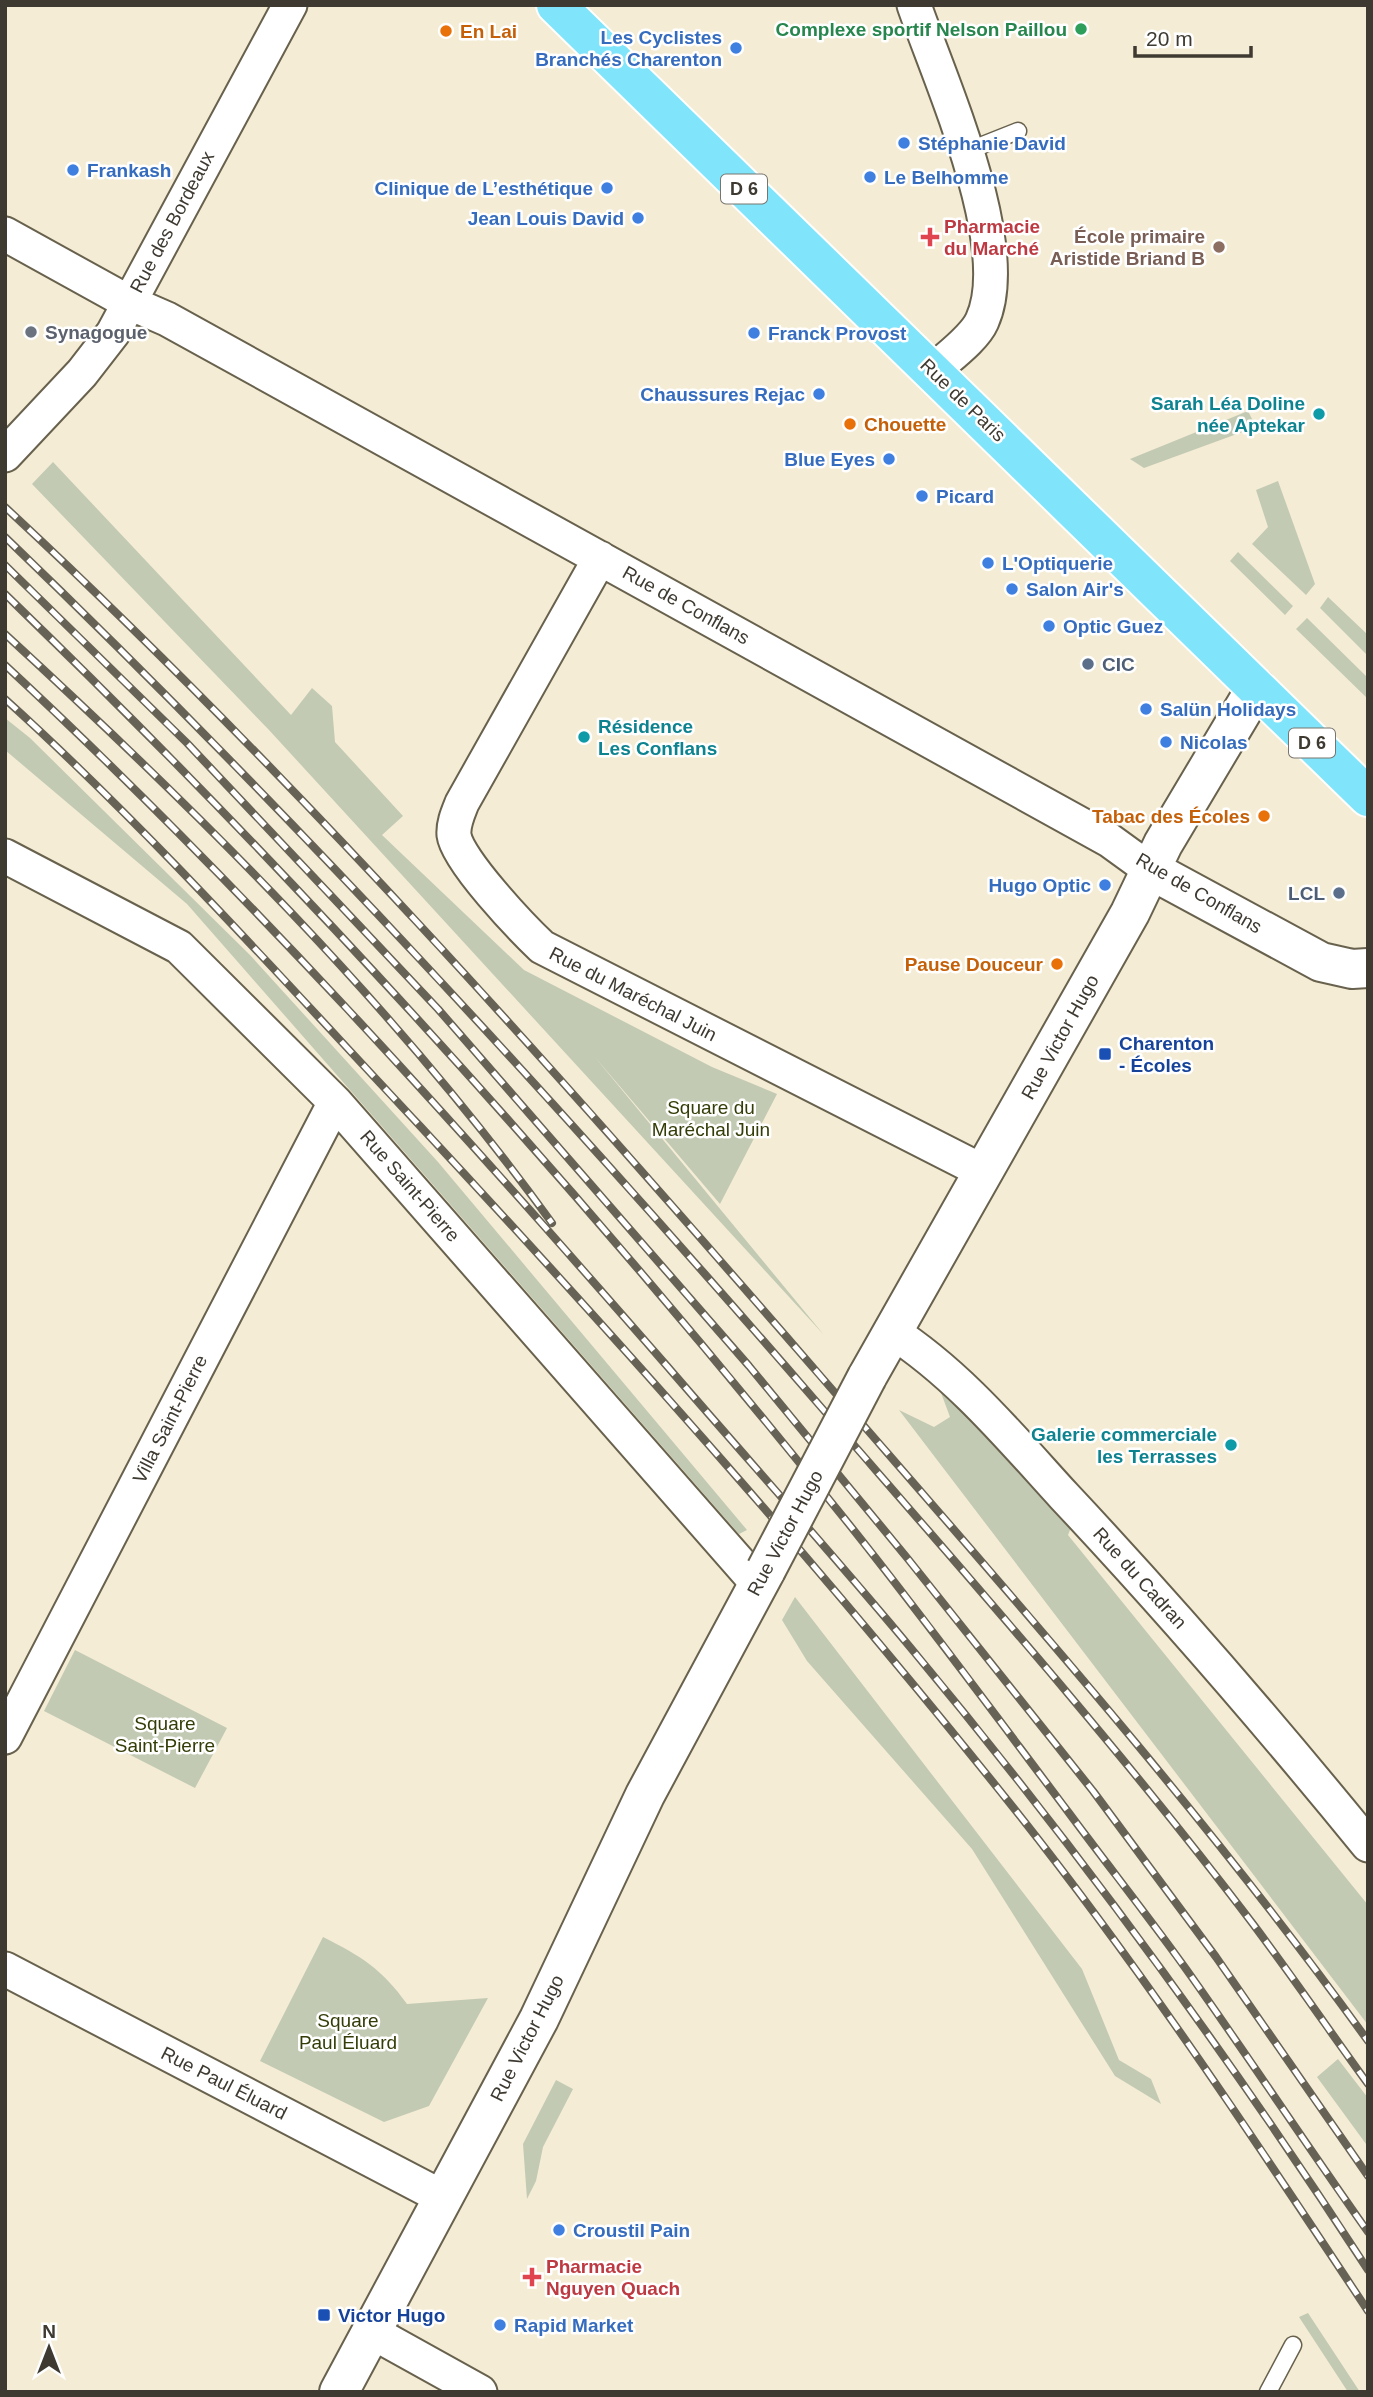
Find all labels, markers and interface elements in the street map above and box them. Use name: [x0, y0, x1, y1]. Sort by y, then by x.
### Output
scale bar: [1135, 14, 1250, 58]
place label: Complexe sportif Nelson Paillou: [776, 19, 1067, 40]
place label: En Lai: [460, 21, 517, 42]
marker: Complexe sportif Nelson Paillou: [1073, 21, 1089, 37]
marker: En Lai: [438, 23, 454, 39]
place label: Les Cyclistes Branchés Charenton: [535, 27, 722, 70]
text: 20 m: [1146, 27, 1193, 50]
marker: Les Cyclistes Branchés Charenton: [728, 40, 744, 56]
place label: Stéphanie David: [918, 133, 1066, 154]
marker: Stéphanie David: [896, 135, 912, 151]
street label: Rue des Bordeaux: [126, 147, 218, 296]
place label: Frankash: [87, 160, 171, 181]
marker: Frankash: [65, 162, 81, 178]
place label: Le Belhomme: [884, 167, 1009, 188]
marker: Le Belhomme: [862, 169, 878, 185]
road number: D 6: [721, 174, 767, 204]
place label: Clinique de L’esthétique: [374, 178, 593, 199]
marker: Clinique de L’esthétique: [599, 180, 615, 196]
place label: Jean Louis David: [468, 208, 624, 229]
marker: Jean Louis David: [630, 210, 646, 226]
place label: Pharmacie du Marché: [944, 216, 1040, 259]
place label: École primaire Aristide Briand B: [1050, 226, 1205, 269]
marker: Pharmacie du Marché: [922, 229, 938, 245]
marker: École primaire Aristide Briand B: [1211, 239, 1227, 255]
place label: Synagogue: [45, 322, 147, 343]
place label: Franck Provost: [768, 323, 907, 344]
marker: Synagogue: [23, 324, 39, 340]
marker: Franck Provost: [746, 325, 762, 341]
street label: Rue de Paris: [916, 354, 1010, 446]
place label: Chaussures Rejac: [640, 384, 805, 405]
marker: Chaussures Rejac: [811, 386, 827, 402]
place label: Sarah Léa Doline née Aptekar: [1151, 393, 1306, 436]
marker: Sarah Léa Doline née Aptekar: [1311, 406, 1327, 422]
place label: Chouette: [864, 414, 946, 435]
marker: Chouette: [842, 416, 858, 432]
place label: Blue Eyes: [784, 449, 875, 470]
marker: Blue Eyes: [881, 451, 897, 467]
place label: Picard: [936, 486, 994, 507]
marker: Picard: [914, 488, 930, 504]
place label: L'Optiquerie: [1002, 553, 1113, 574]
marker: L'Optiquerie: [980, 555, 996, 571]
street label: Rue de Conflans: [619, 562, 753, 648]
place label: Salon Air's: [1026, 579, 1124, 600]
marker: Salon Air's: [1004, 581, 1020, 597]
place label: Optic Guez: [1063, 616, 1163, 637]
marker: Optic Guez: [1041, 618, 1057, 634]
place label: CIC: [1102, 654, 1135, 675]
marker: CIC: [1080, 656, 1096, 672]
place label: Salün Holidays: [1160, 699, 1296, 720]
marker: Salün Holidays: [1138, 701, 1154, 717]
place label: Résidence Les Conflans: [598, 716, 717, 759]
road number: D 6: [1289, 728, 1335, 758]
marker: Résidence Les Conflans: [576, 729, 592, 745]
place label: Nicolas: [1180, 732, 1248, 753]
marker: Nicolas: [1158, 734, 1174, 750]
place label: Tabac des Écoles: [1092, 806, 1250, 827]
marker: Tabac des Écoles: [1256, 808, 1272, 824]
street label: Rue de Conflans: [1132, 849, 1266, 937]
place label: Hugo Optic: [989, 875, 1091, 896]
marker: Hugo Optic: [1097, 877, 1113, 893]
place label: LCL: [1288, 883, 1325, 904]
marker: LCL: [1331, 885, 1347, 901]
street label: Rue du Maréchal Juin: [546, 943, 720, 1045]
place label: Pause Douceur: [905, 954, 1044, 975]
marker: Pause Douceur: [1049, 956, 1065, 972]
street label: Rue Victor Hugo: [1017, 971, 1103, 1103]
place label: Charenton - Écoles: [1119, 1033, 1214, 1076]
marker: Charenton - Écoles: [1097, 1046, 1113, 1062]
park label: Square du Maréchal Juin: [652, 1097, 770, 1140]
street label: Rue Saint-Pierre: [356, 1126, 464, 1246]
street label: Villa Saint-Pierre: [129, 1351, 211, 1487]
place label: Galerie commerciale les Terrasses: [1031, 1424, 1217, 1467]
marker: Galerie commerciale les Terrasses: [1223, 1437, 1239, 1453]
street label: Rue Victor Hugo: [743, 1467, 827, 1599]
street label: Rue du Cadran: [1089, 1523, 1191, 1633]
park label: Square Saint-Pierre: [115, 1713, 215, 1756]
street label: Rue Victor Hugo: [486, 1971, 568, 2105]
park label: Square Paul Éluard: [299, 2010, 397, 2053]
street label: Rue Paul Éluard: [158, 2042, 290, 2124]
place label: Croustil Pain: [573, 2220, 690, 2241]
marker: Croustil Pain: [551, 2222, 567, 2238]
place label: Pharmacie Nguyen Quach: [546, 2256, 680, 2299]
marker: Pharmacie Nguyen Quach: [524, 2269, 540, 2285]
place label: Victor Hugo: [338, 2305, 445, 2326]
marker: Victor Hugo: [316, 2307, 332, 2323]
north arrow: [14, 2313, 84, 2383]
place label: Rapid Market: [514, 2315, 634, 2336]
marker: Rapid Market: [492, 2317, 508, 2333]
text: N: [42, 2321, 56, 2342]

